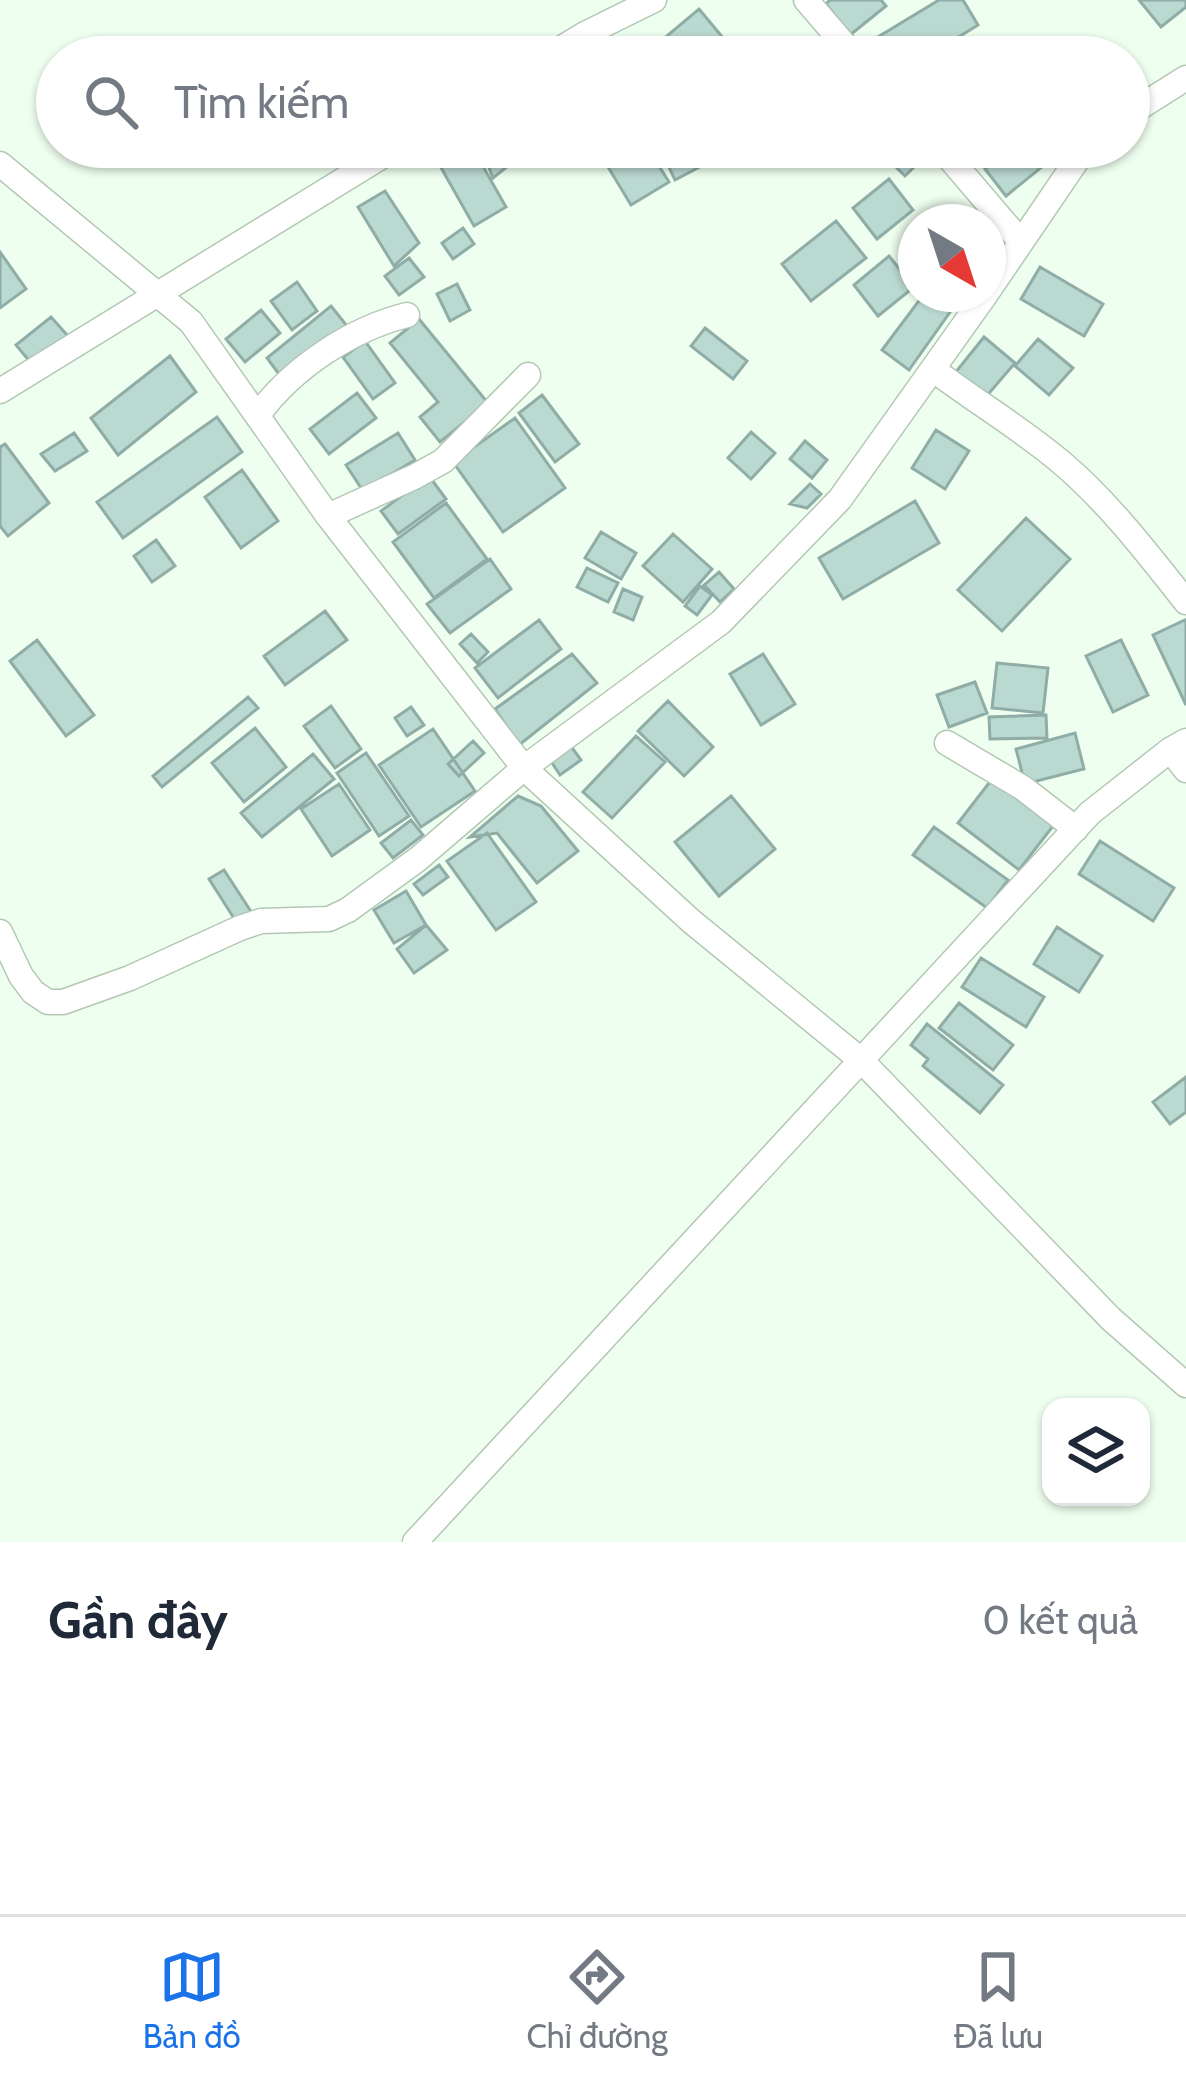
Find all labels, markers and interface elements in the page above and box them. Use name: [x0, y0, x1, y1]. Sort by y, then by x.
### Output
search box: [36, 36, 1150, 168]
icon: search: [78, 69, 144, 135]
text: Tìm kiếm: [174, 75, 349, 129]
north arrow: [898, 204, 1006, 312]
map controls: [1042, 1398, 1150, 1506]
button: layers: [1042, 1398, 1150, 1506]
text: Gần đây: [48, 1589, 228, 1651]
text: 0 kết quả: [983, 1596, 1138, 1644]
tab: Bản đồ: [143, 1944, 241, 2056]
tab: Chỉ đường: [526, 1944, 668, 2056]
tab: Đã lưu: [953, 1944, 1043, 2056]

